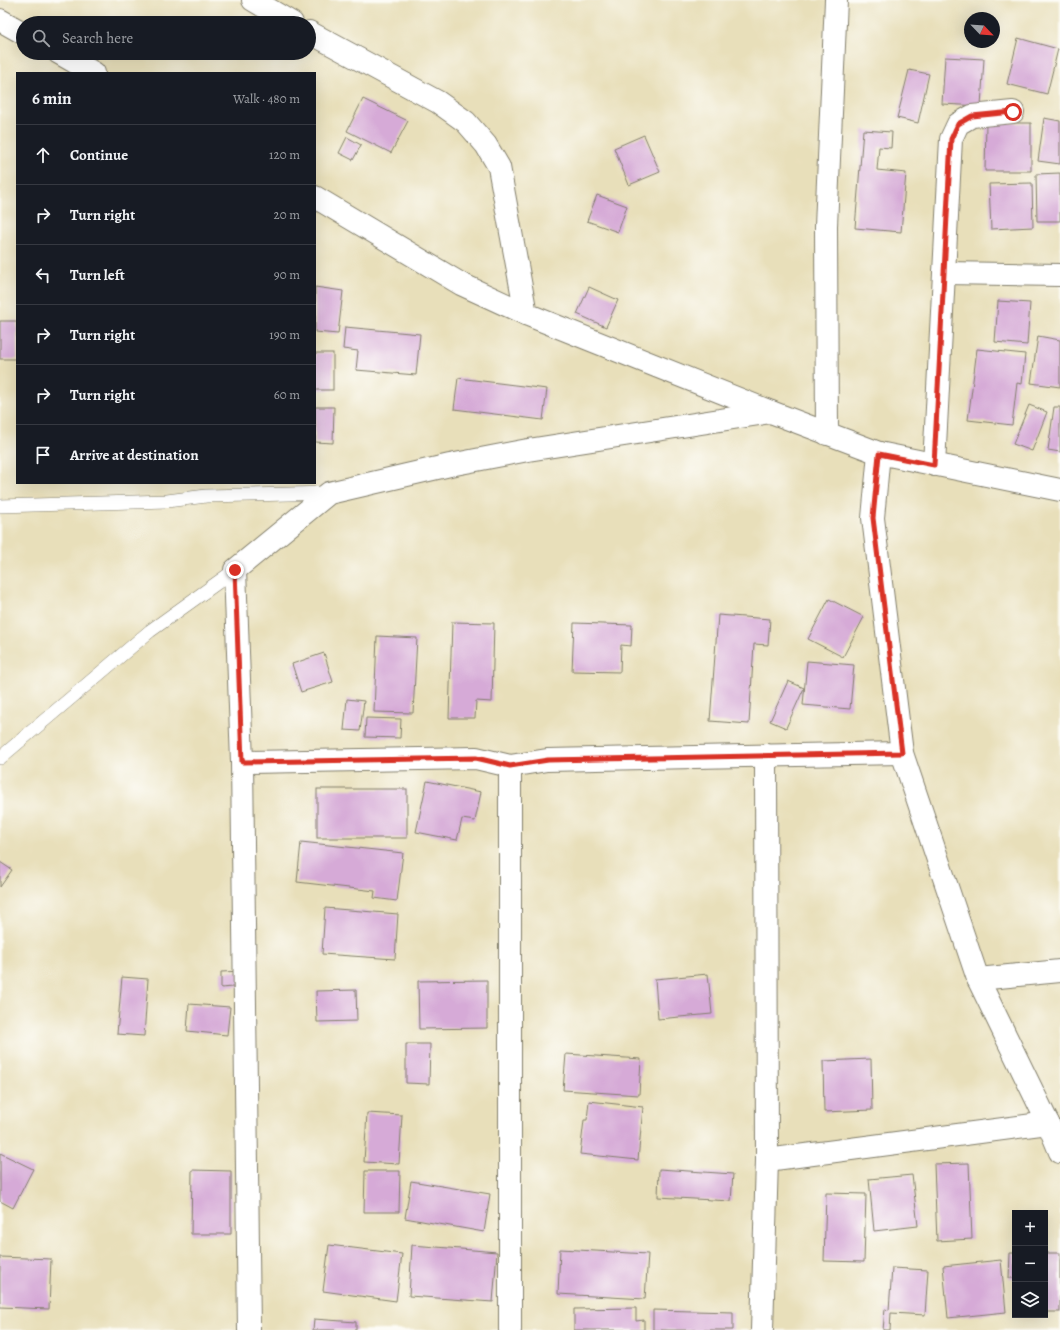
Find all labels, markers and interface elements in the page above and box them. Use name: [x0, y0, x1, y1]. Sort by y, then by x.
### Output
north arrow: [964, 12, 1000, 48]
search box: [16, 16, 316, 60]
icon: search: [30, 27, 52, 49]
text: Search here: [62, 28, 133, 48]
text: 6 min: [32, 87, 72, 110]
text: Walk · 480 m: [233, 90, 300, 107]
route start: [1004, 103, 1022, 121]
icon: ahead: [32, 144, 54, 166]
text: Continue: [70, 145, 128, 165]
text: 120 m: [269, 146, 300, 163]
icon: right: [32, 204, 54, 226]
text: Turn right: [70, 205, 135, 225]
text: 20 m: [274, 206, 300, 223]
icon: left: [32, 264, 54, 286]
text: Turn left: [70, 265, 125, 285]
text: 90 m: [274, 266, 300, 283]
icon: right: [32, 324, 54, 346]
text: Turn right: [70, 325, 135, 345]
text: 190 m: [269, 326, 300, 343]
icon: right: [32, 384, 54, 406]
text: Turn right: [70, 385, 135, 405]
text: 60 m: [274, 386, 300, 403]
icon: arrive: [32, 444, 54, 466]
text: Arrive at destination: [70, 445, 199, 465]
route end: [226, 561, 244, 579]
map controls: [1012, 1210, 1048, 1318]
button: +: [1012, 1210, 1048, 1246]
button: −: [1012, 1246, 1048, 1282]
button: layers: [1012, 1282, 1048, 1318]

